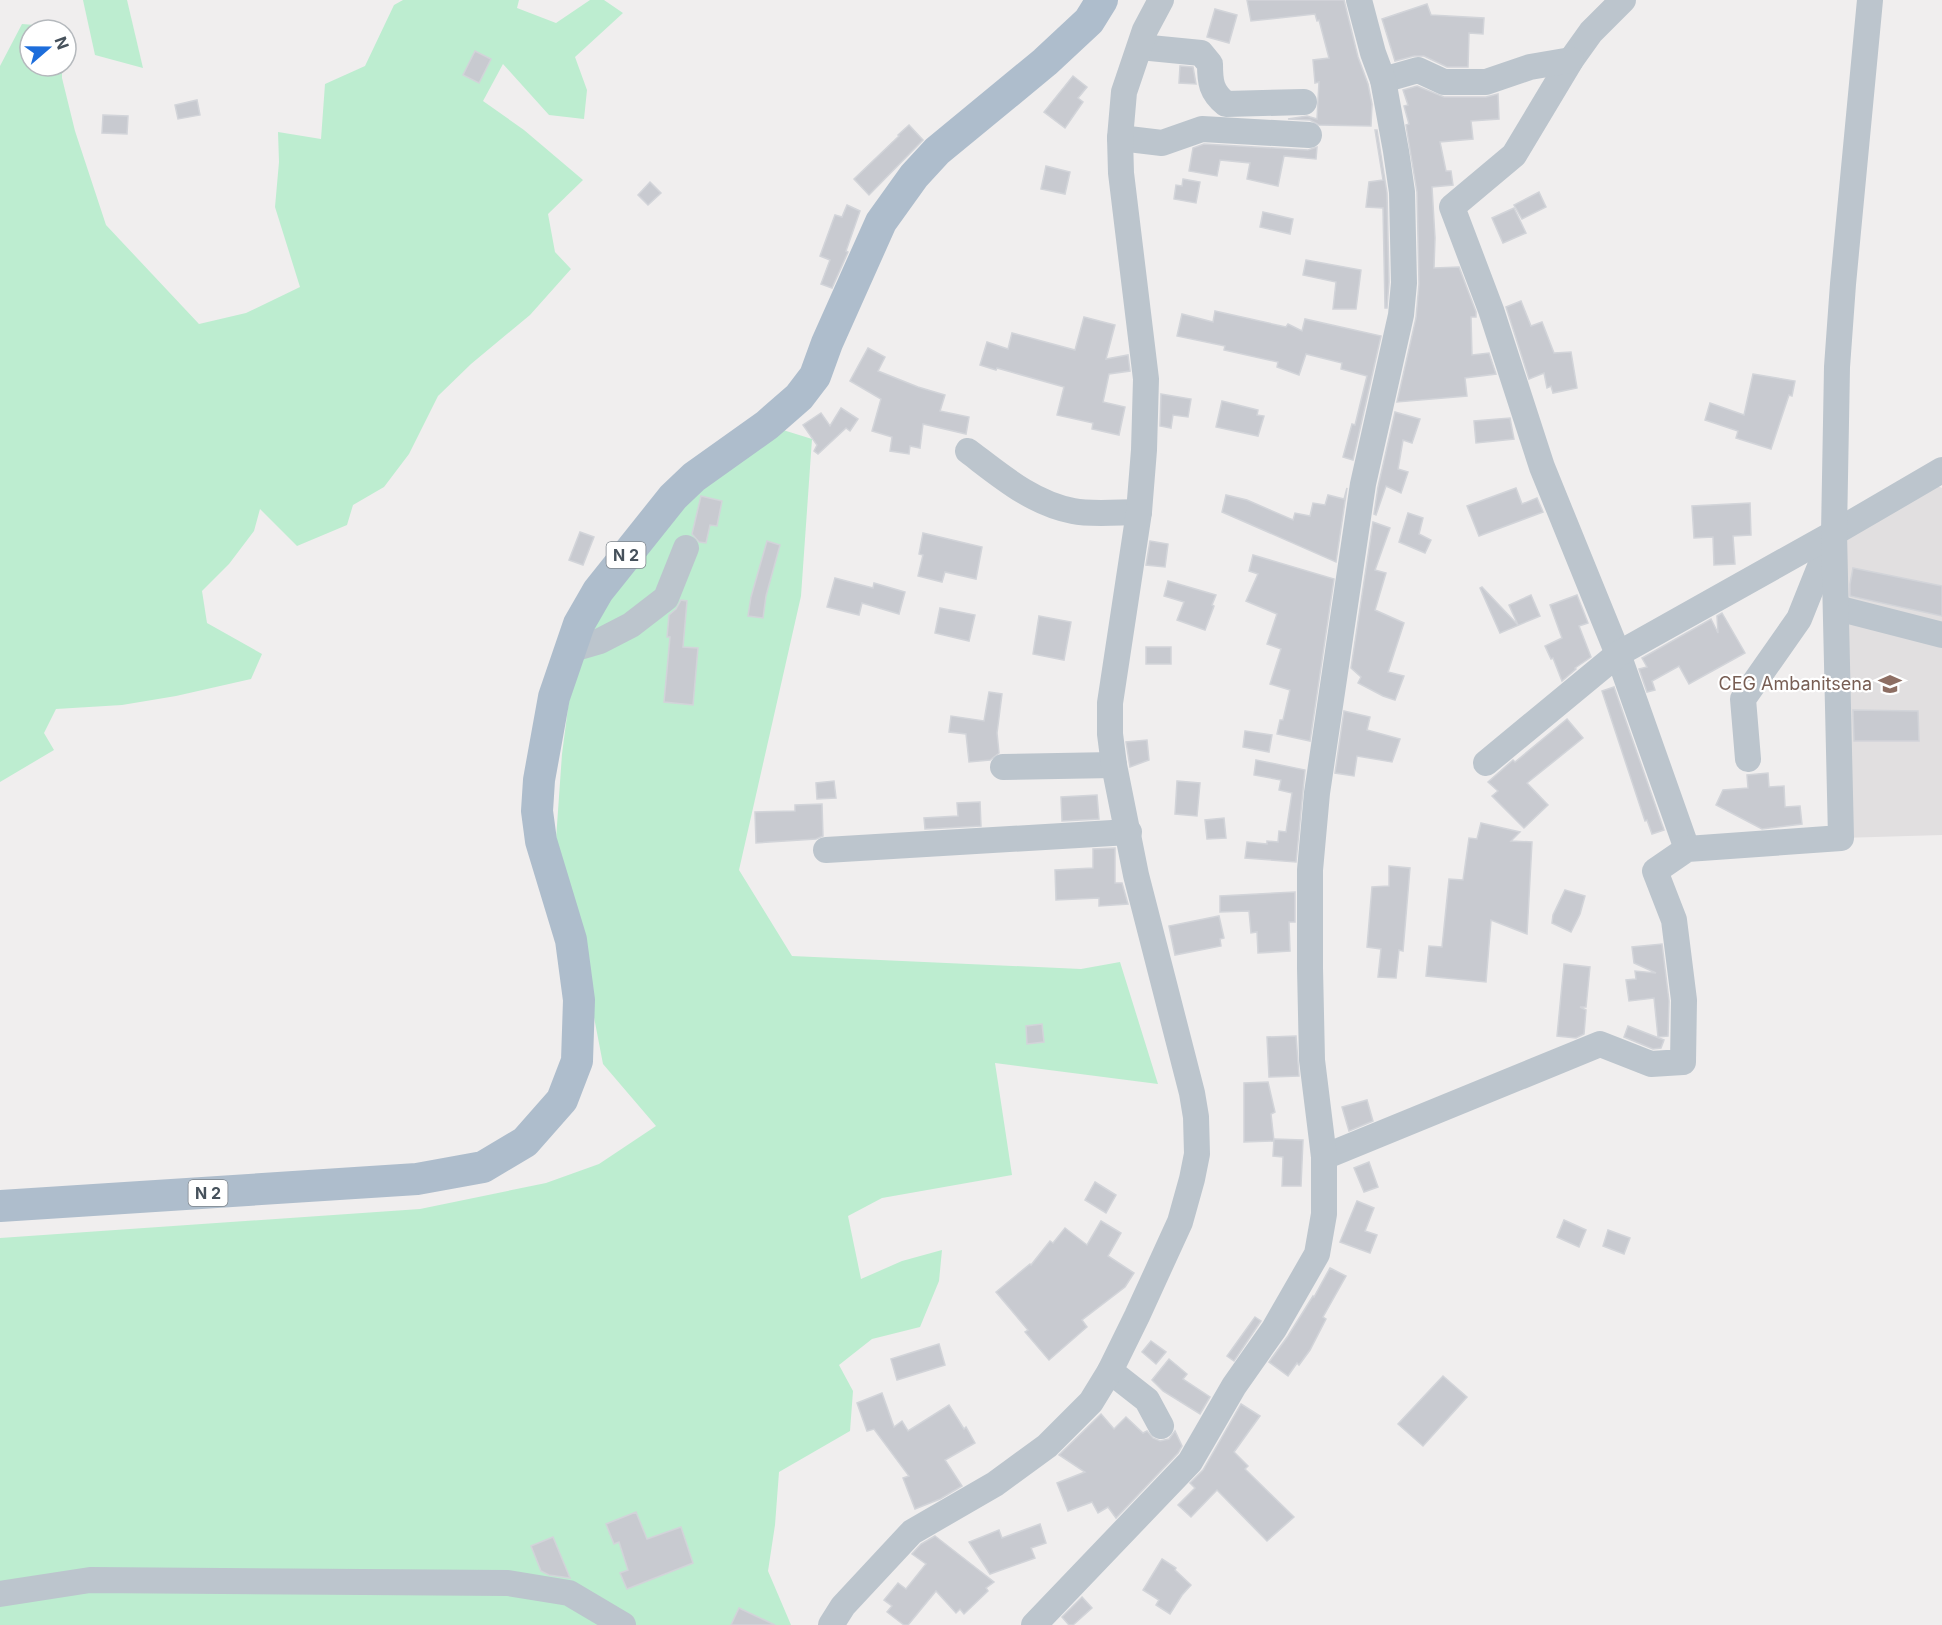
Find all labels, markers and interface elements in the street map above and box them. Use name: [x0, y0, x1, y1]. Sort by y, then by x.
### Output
north arrow: [18, 18, 78, 78]
text: N: [51, 34, 74, 52]
road number: N 2: [606, 542, 646, 568]
school or university icon: CEG Ambanitsena: [1877, 671, 1903, 697]
place label: CEG Ambanitsena: [1719, 673, 1872, 694]
road number: N 2: [188, 1180, 228, 1206]

